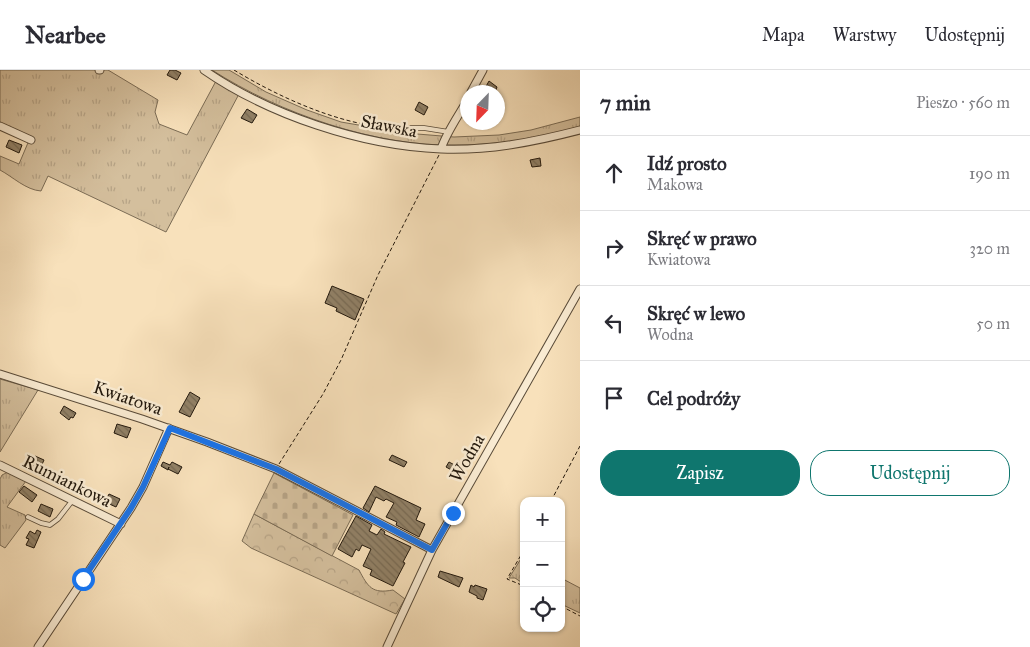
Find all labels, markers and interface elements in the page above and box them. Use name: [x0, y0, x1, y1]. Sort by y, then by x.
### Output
text: Nearbee: [25, 20, 106, 50]
text: Mapa: [762, 24, 805, 46]
text: Warstwy: [833, 24, 896, 46]
text: Udostępnij: [924, 24, 1005, 46]
north arrow: [460, 85, 505, 130]
text: 7 min: [600, 90, 651, 116]
text: Pieszo · 560 m: [916, 93, 1010, 112]
street label: Sławska: [359, 110, 419, 142]
text: Idź prosto: [647, 152, 727, 175]
icon: ahead: [600, 159, 628, 187]
text: 190 m: [969, 164, 1010, 183]
text: Makowa: [647, 175, 703, 194]
text: Skręć w prawo: [647, 227, 757, 250]
icon: right: [600, 234, 628, 262]
text: 320 m: [970, 239, 1010, 258]
text: Kwiatowa: [647, 250, 710, 269]
text: Skręć w lewo: [647, 302, 745, 325]
icon: left: [600, 309, 628, 337]
text: 50 m: [976, 314, 1010, 333]
text: Wodna: [647, 325, 693, 344]
street label: Kwiatowa: [91, 376, 166, 420]
icon: arrive: [600, 384, 628, 412]
text: Cel podróży: [647, 387, 740, 410]
street label: Wodna: [444, 430, 490, 486]
street label: Rumiankowa: [19, 450, 115, 512]
button: Zapisz: [600, 450, 800, 496]
button: Udostępnij: [810, 450, 1010, 496]
map controls: [520, 497, 565, 632]
button: +: [520, 497, 565, 542]
route end: [442, 502, 465, 525]
button: −: [520, 542, 565, 587]
route start: [72, 568, 95, 591]
button: locate: [520, 587, 565, 632]

